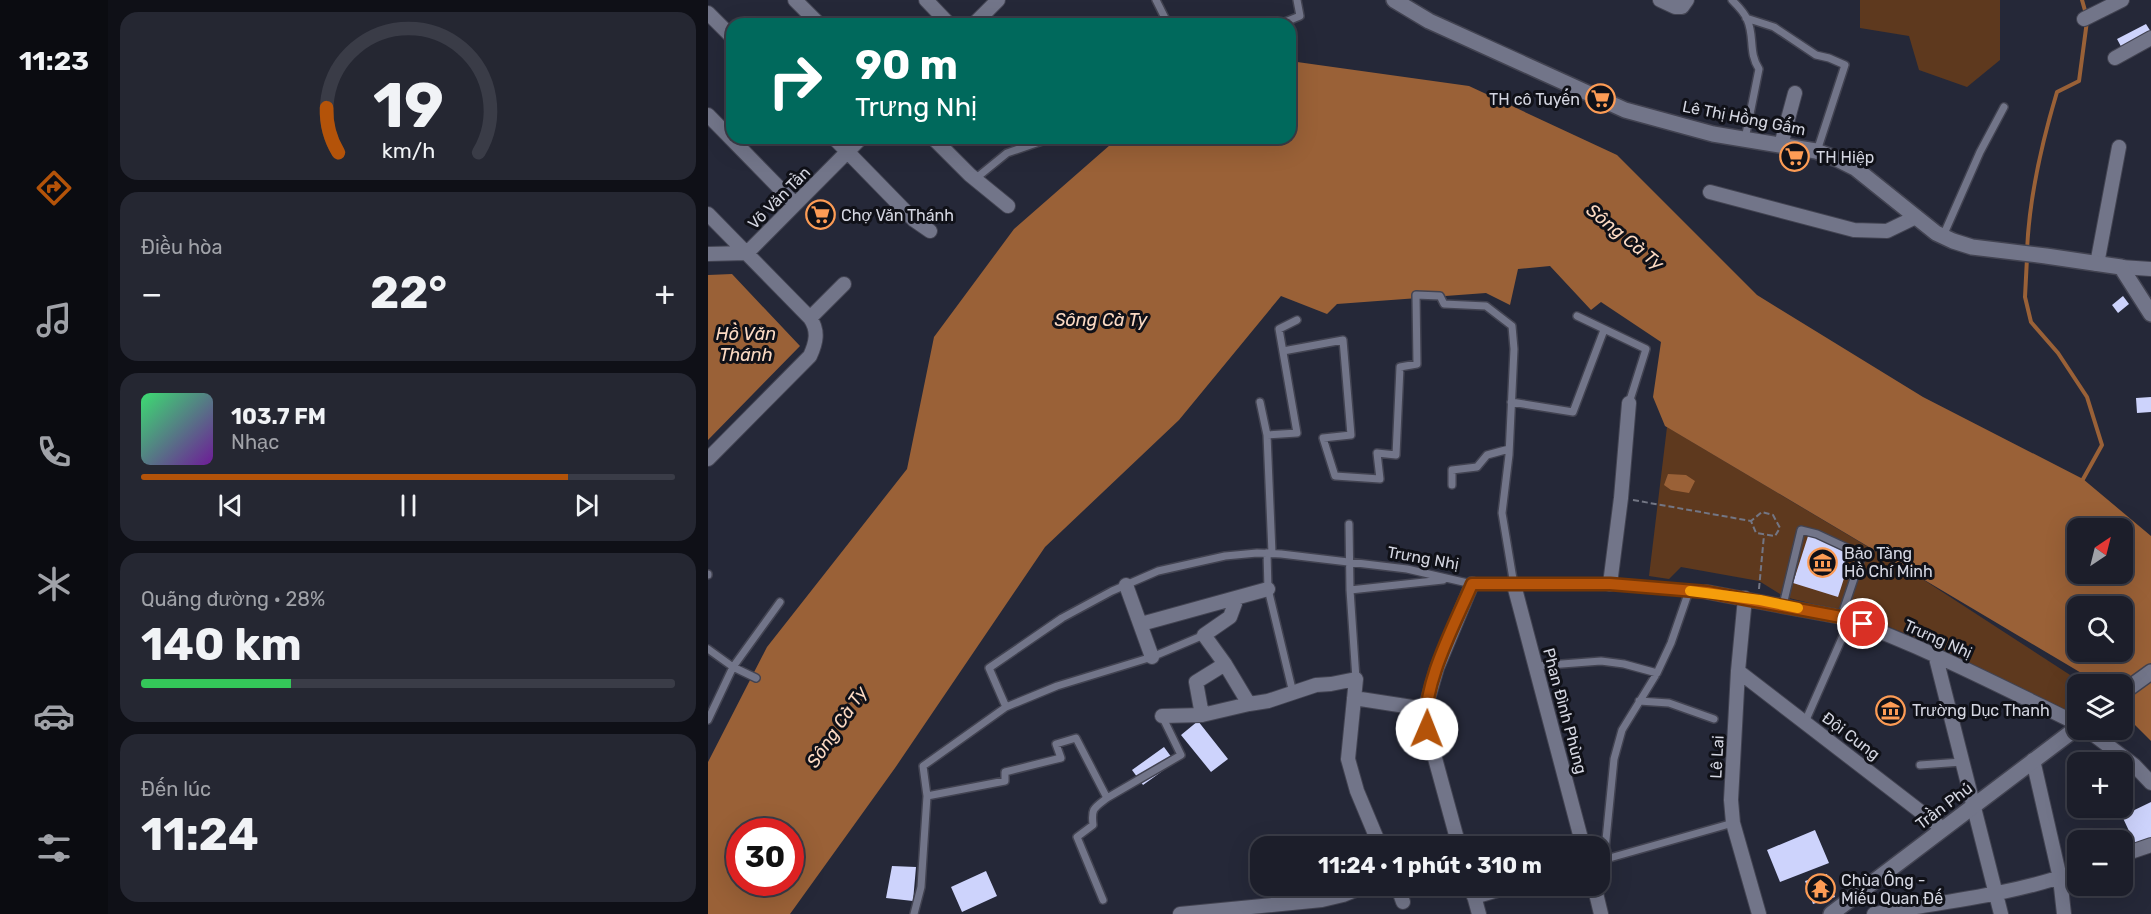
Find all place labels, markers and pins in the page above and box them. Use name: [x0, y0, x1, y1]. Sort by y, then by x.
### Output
supermarket icon: TH cô Tuyến: [1585, 83, 1617, 115]
place label: TH cô Tuyến: [1489, 88, 1580, 109]
supermarket icon: TH Hiệp: [1779, 141, 1811, 173]
place label: TH Hiệp: [1816, 148, 1874, 167]
supermarket icon: Chợ Văn Thánh: [804, 199, 836, 231]
place label: Chợ Văn Thánh: [841, 206, 954, 225]
place label: Bảo Tàng Hồ Chí Minh: [1844, 544, 1933, 581]
museum icon: Bảo Tàng Hồ Chí Minh: [1807, 546, 1839, 578]
pin: [1837, 598, 1888, 649]
museum icon: Trường Dục Thanh: [1875, 694, 1907, 726]
place label: Trường Dục Thanh: [1912, 701, 2050, 720]
place label: Chùa Ông - Miếu Quan Đế: [1841, 870, 1943, 908]
temple icon: Chùa Ông - Miếu Quan Đế: [1804, 873, 1836, 905]

